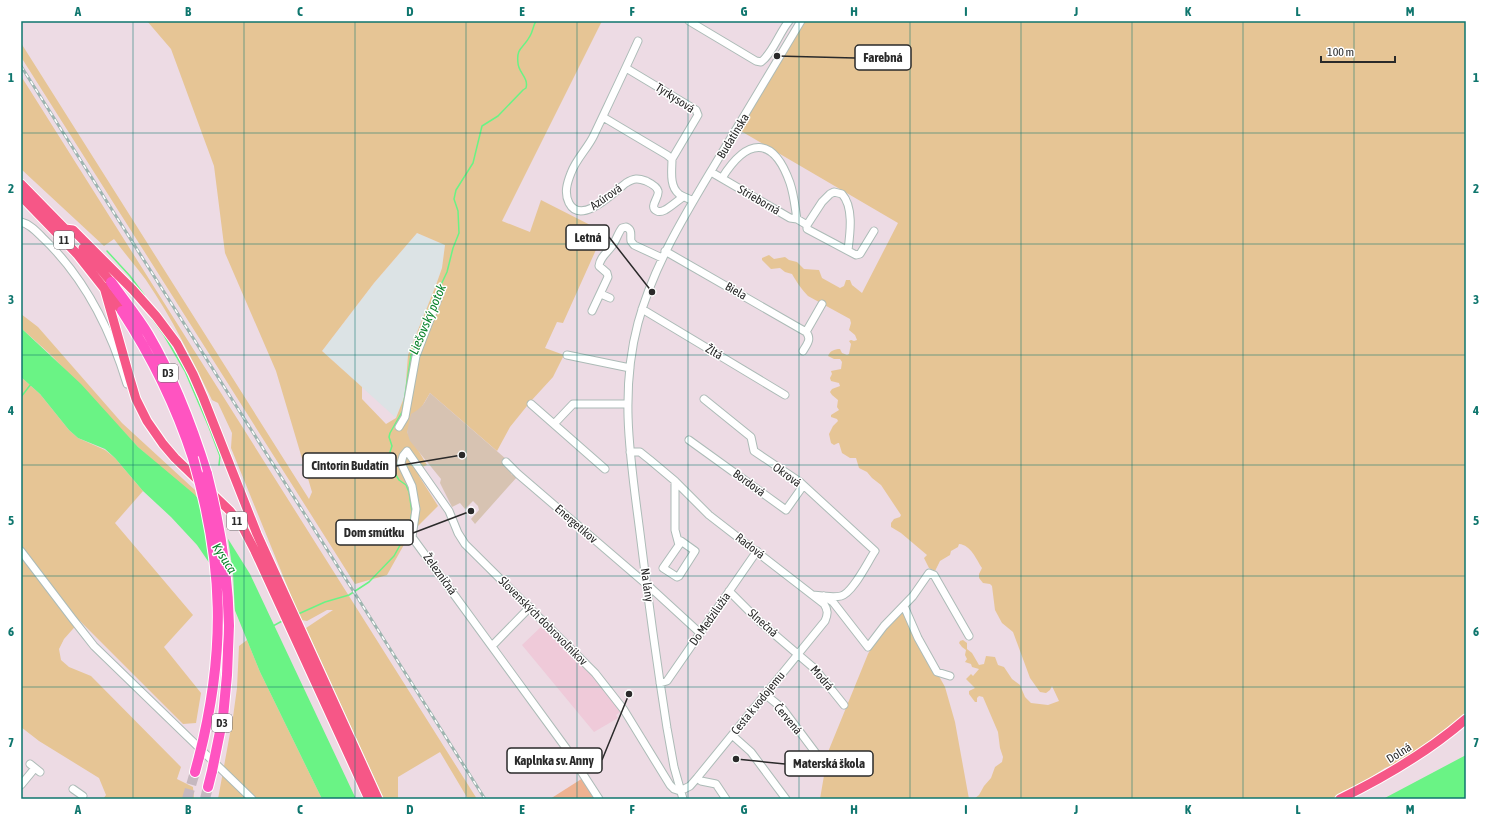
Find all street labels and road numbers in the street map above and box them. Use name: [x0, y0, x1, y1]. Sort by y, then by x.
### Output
street label: Tyrkysová: [653, 80, 697, 116]
street label: Budatínska: [714, 111, 752, 161]
street label: Azúrová: [587, 181, 625, 213]
street label: Strieborná: [735, 182, 783, 218]
road number: 11: [54, 231, 74, 249]
street label: Biela: [723, 279, 749, 303]
street label: Žltá: [703, 341, 725, 363]
road number: D3: [158, 364, 178, 382]
street label: Okrová: [770, 460, 804, 490]
street label: Bordová: [730, 467, 768, 499]
street label: Energetikov: [552, 502, 600, 546]
road number: 11: [227, 512, 247, 530]
street label: Radová: [733, 530, 767, 562]
street label: Železničná: [420, 550, 460, 598]
street label: Na lány: [638, 567, 656, 603]
street label: Slovenských dobrovoľníkov: [496, 574, 590, 668]
street label: Do Medzilužia: [687, 590, 733, 648]
street label: Slnečná: [745, 606, 781, 640]
street label: Modrá: [808, 663, 836, 693]
street label: Cesta k vodojemu: [728, 668, 788, 737]
street label: Červená: [771, 701, 805, 737]
road number: D3: [212, 714, 232, 732]
street label: Dolná: [1384, 740, 1414, 766]

